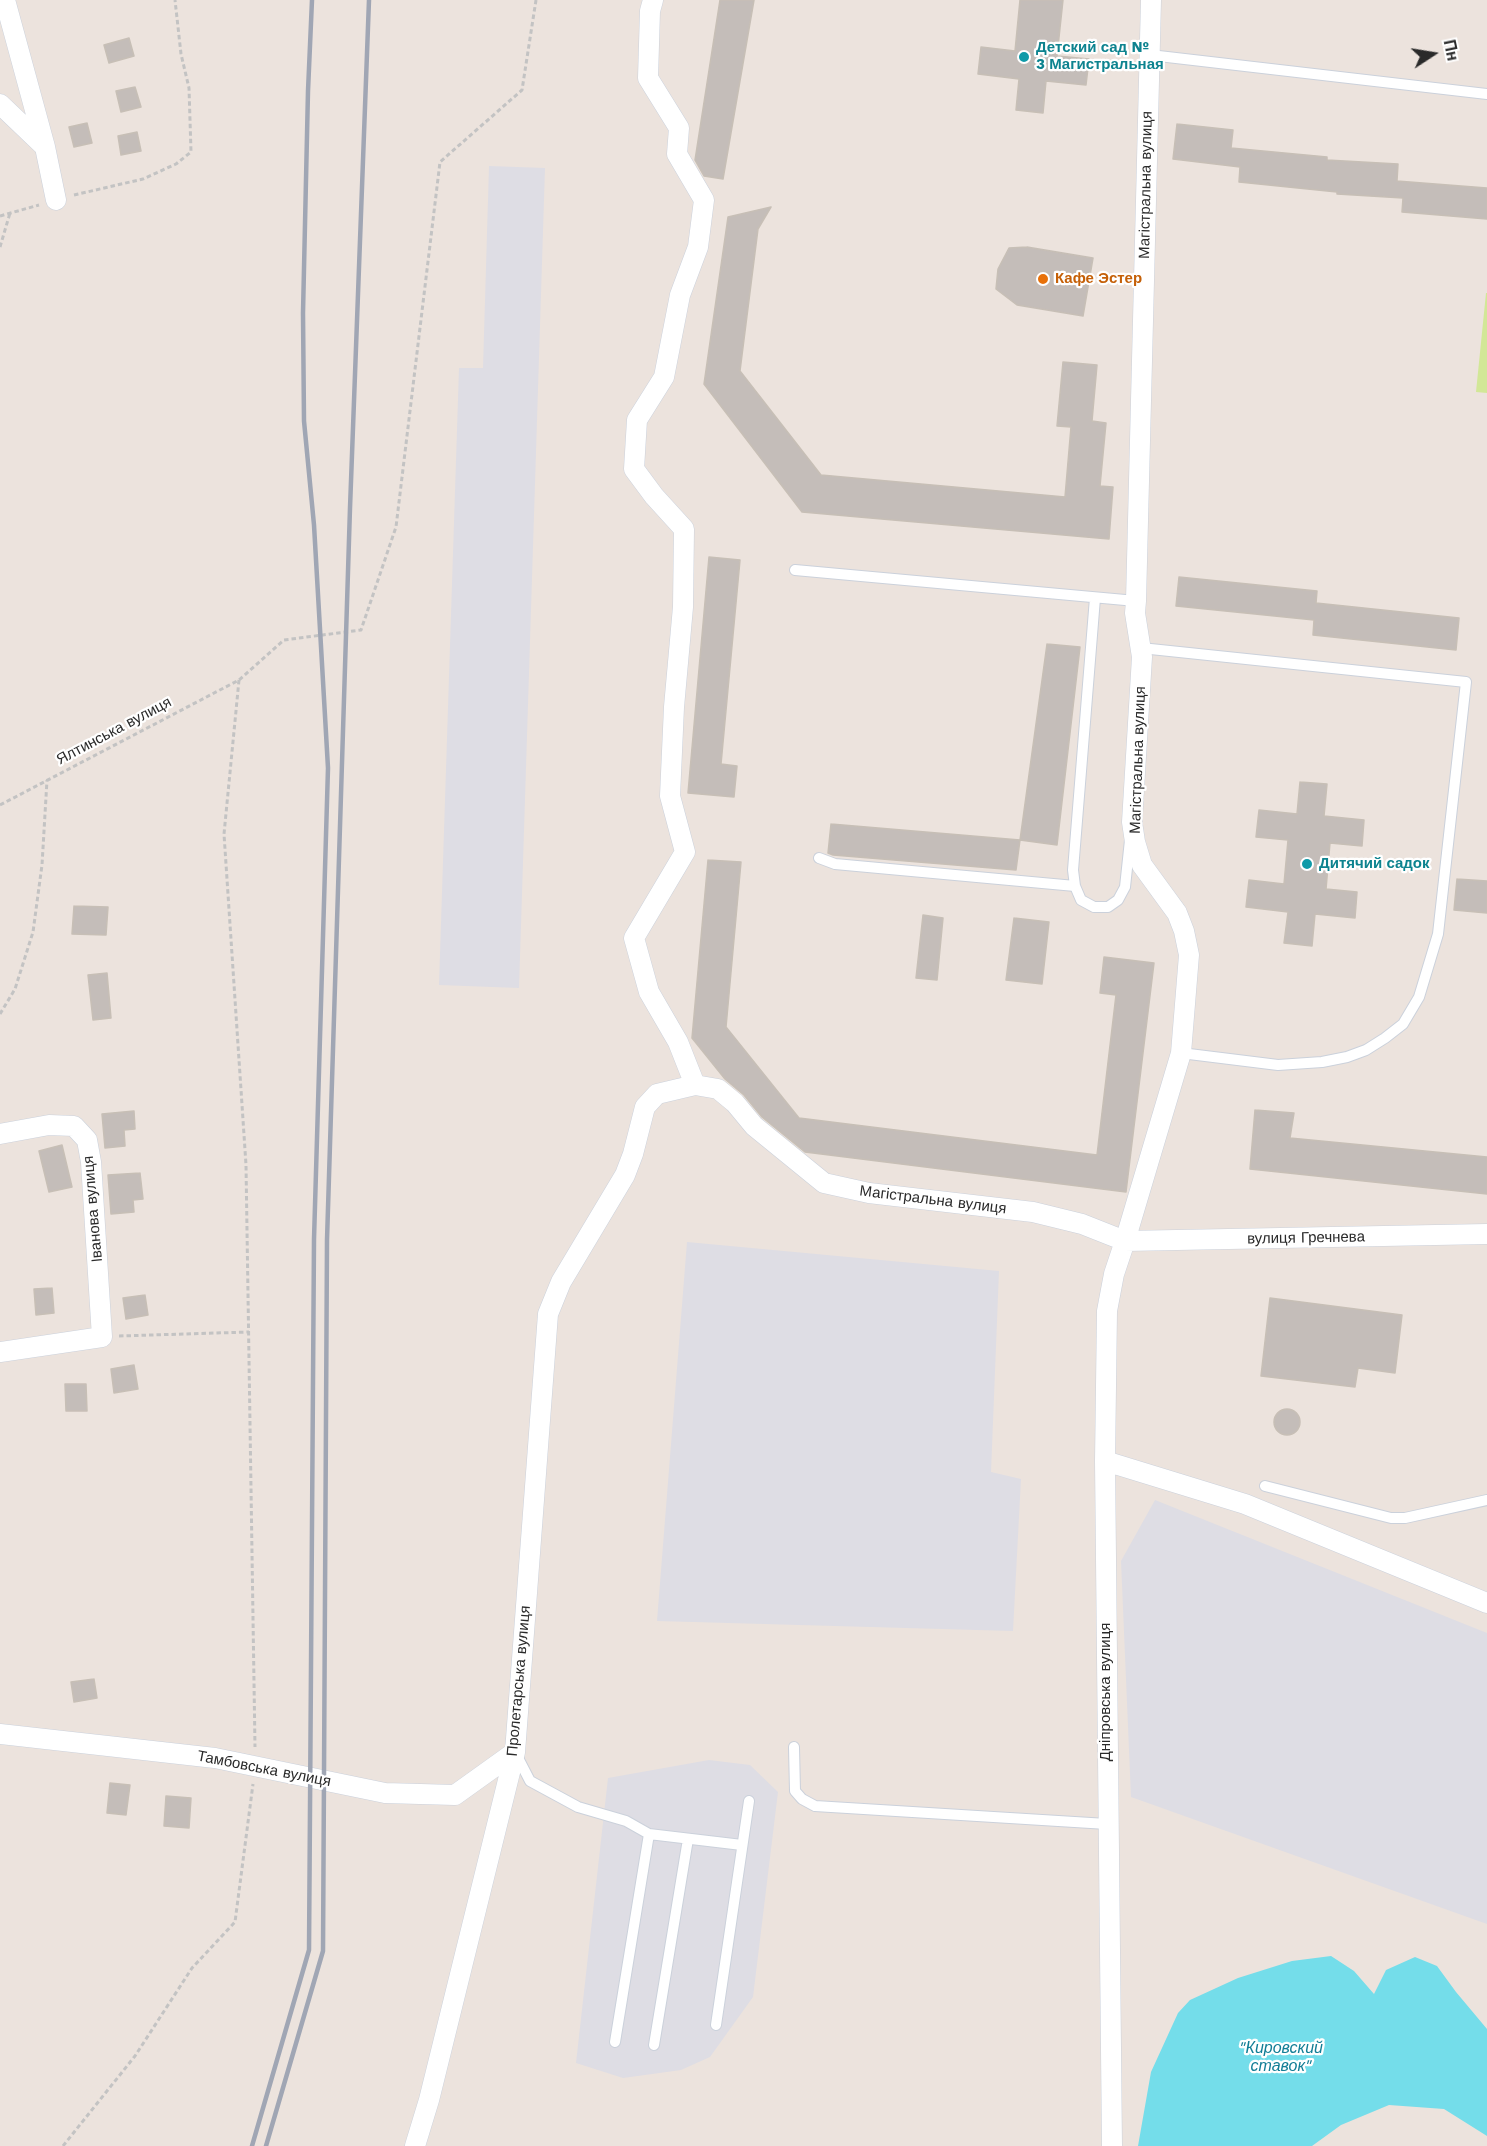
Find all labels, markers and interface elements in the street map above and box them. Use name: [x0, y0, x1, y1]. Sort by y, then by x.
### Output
north arrow: [1403, 24, 1463, 84]
text: Пн: [1440, 38, 1463, 62]
place label: Детский сад № 3 Магистральная: [1036, 39, 1164, 74]
marker: Детский сад № 3 Магистральная: [1017, 50, 1031, 64]
street label: Магістральна вулиця: [1136, 111, 1156, 259]
place label: Кафе Эстер: [1055, 270, 1142, 288]
marker: Кафе Эстер: [1036, 272, 1050, 286]
street label: Магістральна вулиця: [1126, 686, 1150, 834]
street label: Ялтинська вулиця: [54, 693, 174, 769]
place label: Дитячий садок: [1319, 855, 1430, 873]
marker: Дитячий садок: [1300, 857, 1314, 871]
street label: Іванова вулиця: [79, 1155, 107, 1263]
street label: Магістральна вулиця: [859, 1182, 1007, 1218]
street label: вулиця Гречнева: [1247, 1228, 1365, 1248]
street label: Пролетарська вулиця: [503, 1605, 535, 1757]
street label: Дніпровська вулиця: [1097, 1623, 1115, 1761]
street label: Тамбовська вулиця: [196, 1747, 332, 1791]
water label: "Кировский ставок": [1239, 2038, 1323, 2076]

